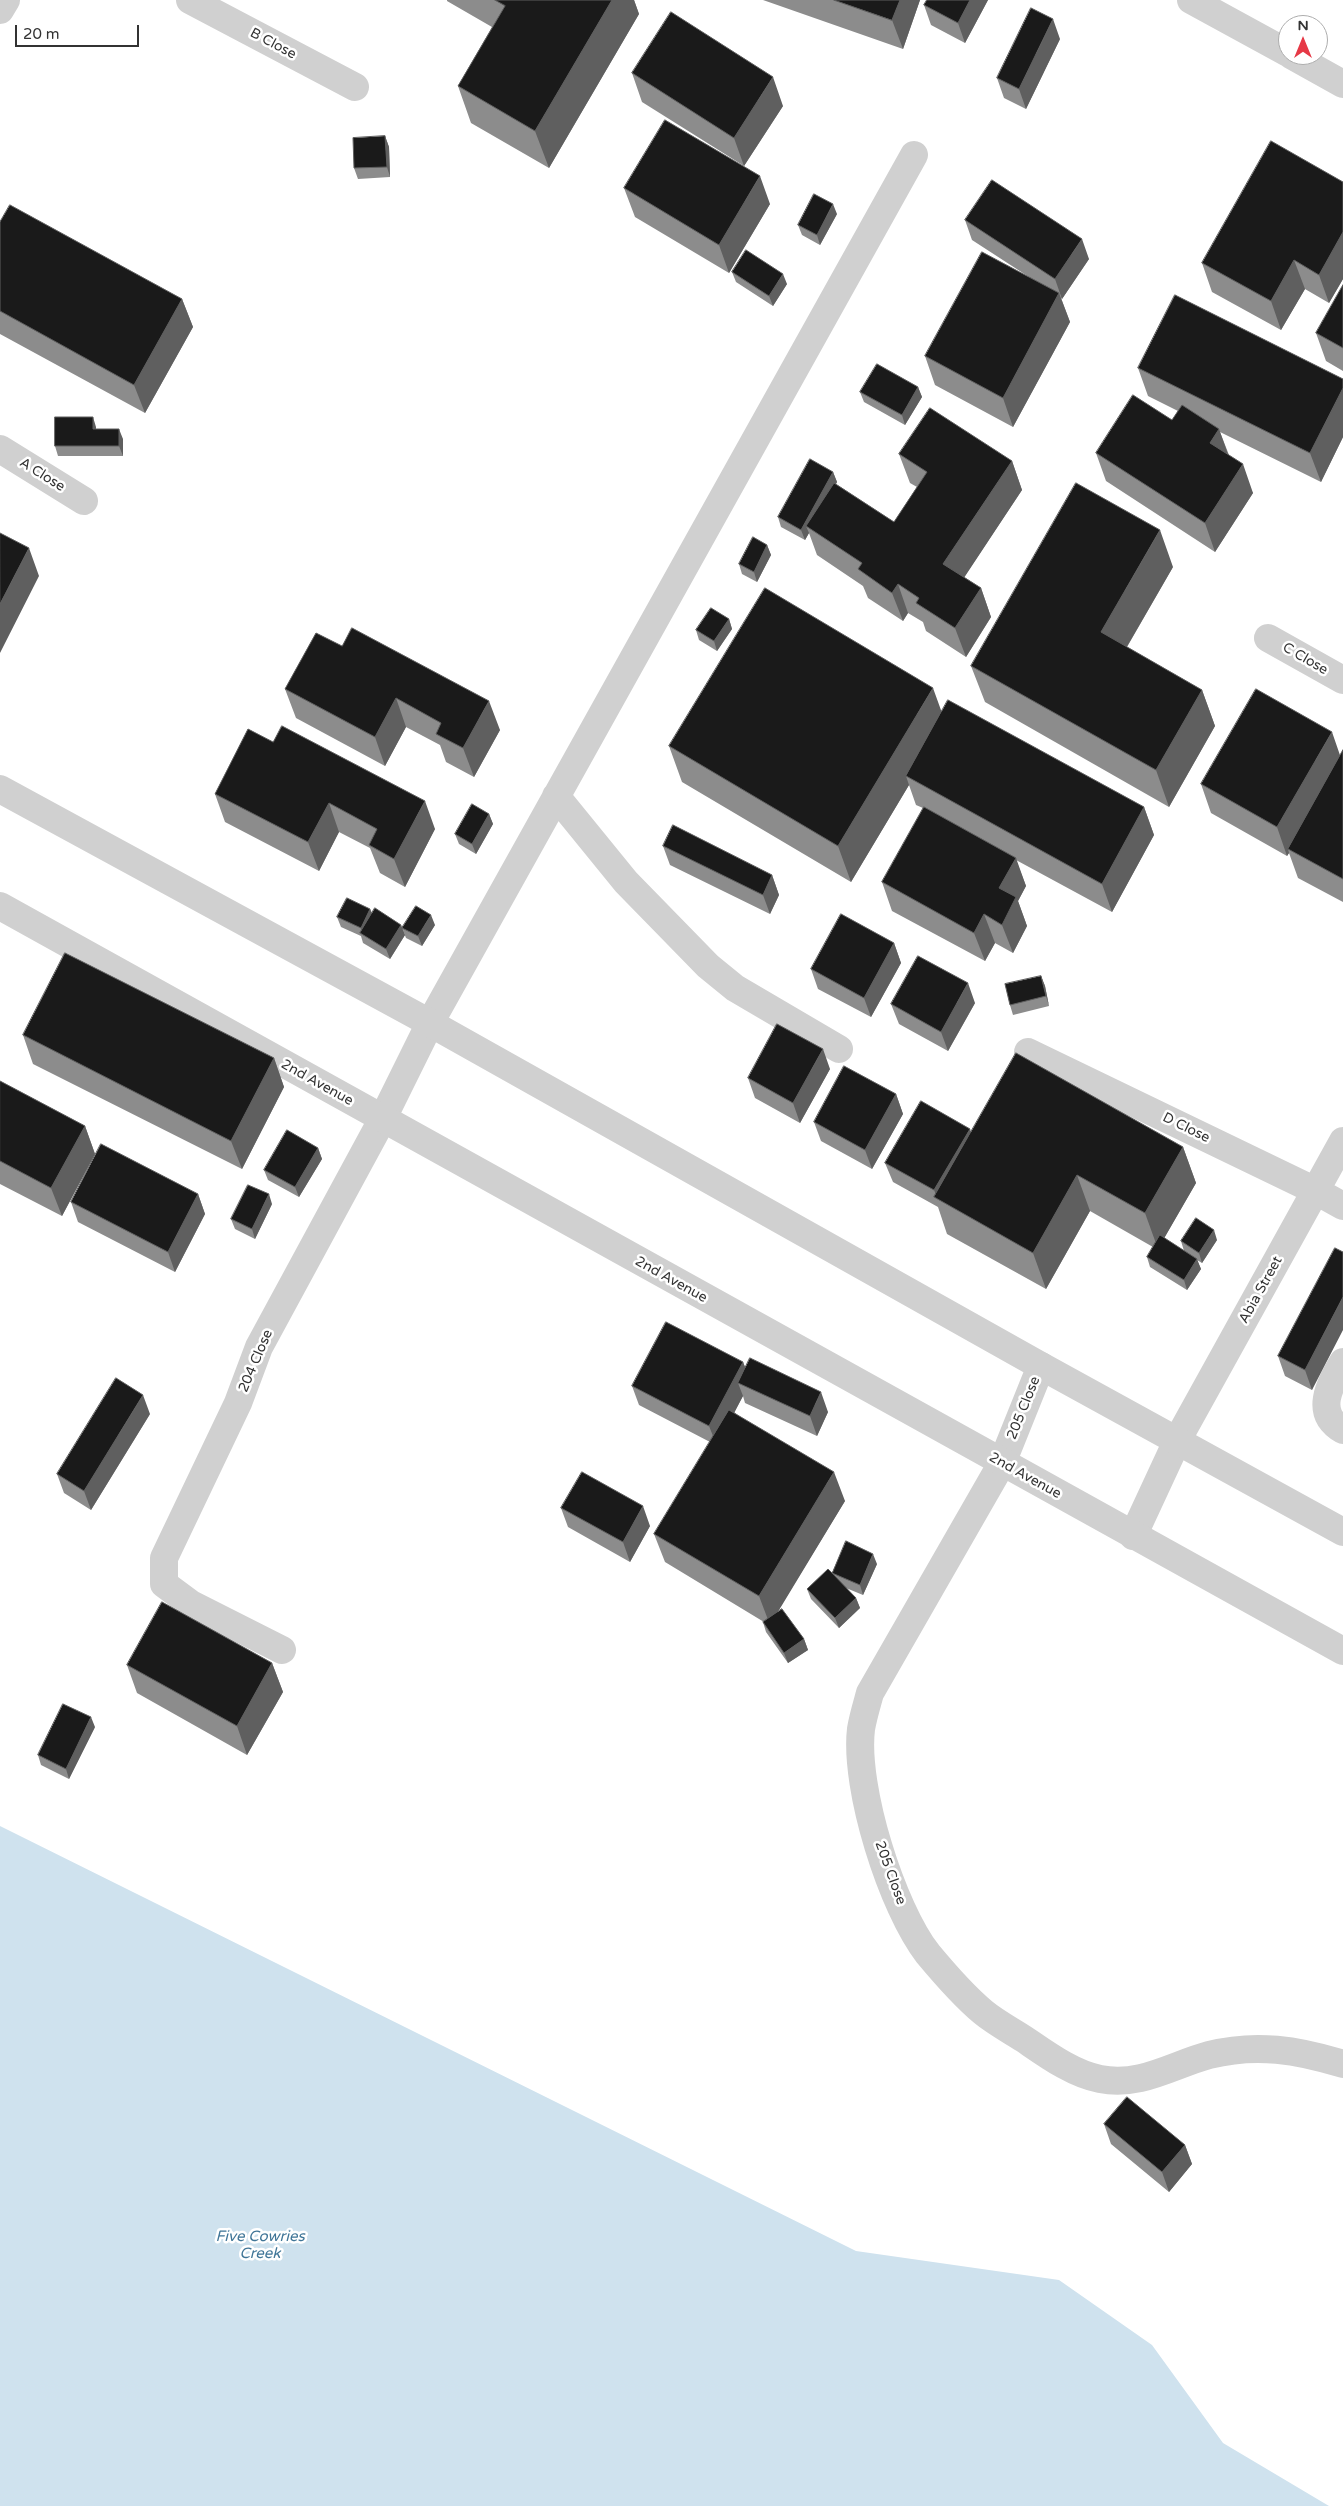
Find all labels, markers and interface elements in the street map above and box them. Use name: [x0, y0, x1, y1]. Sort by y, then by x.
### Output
scale bar: [18, 15, 141, 47]
north arrow: [1278, 15, 1328, 65]
text: N: [1297, 17, 1309, 34]
text: 20 m: [23, 25, 60, 43]
street label: B Close: [247, 25, 299, 63]
street label: A Close: [16, 455, 68, 495]
street label: C Close: [1279, 639, 1331, 679]
street label: 2nd Avenue: [278, 1056, 356, 1110]
street label: D Close: [1160, 1109, 1212, 1147]
street label: 2nd Avenue: [632, 1253, 710, 1307]
street label: Abia Street: [1236, 1253, 1286, 1327]
street label: 204 Close: [235, 1327, 277, 1395]
street label: 205 Close: [1004, 1374, 1044, 1442]
street label: 2nd Avenue: [986, 1449, 1064, 1503]
street label: 205 Close: [871, 1839, 909, 1907]
water label: Five Cowries Creek: [215, 2228, 305, 2263]

